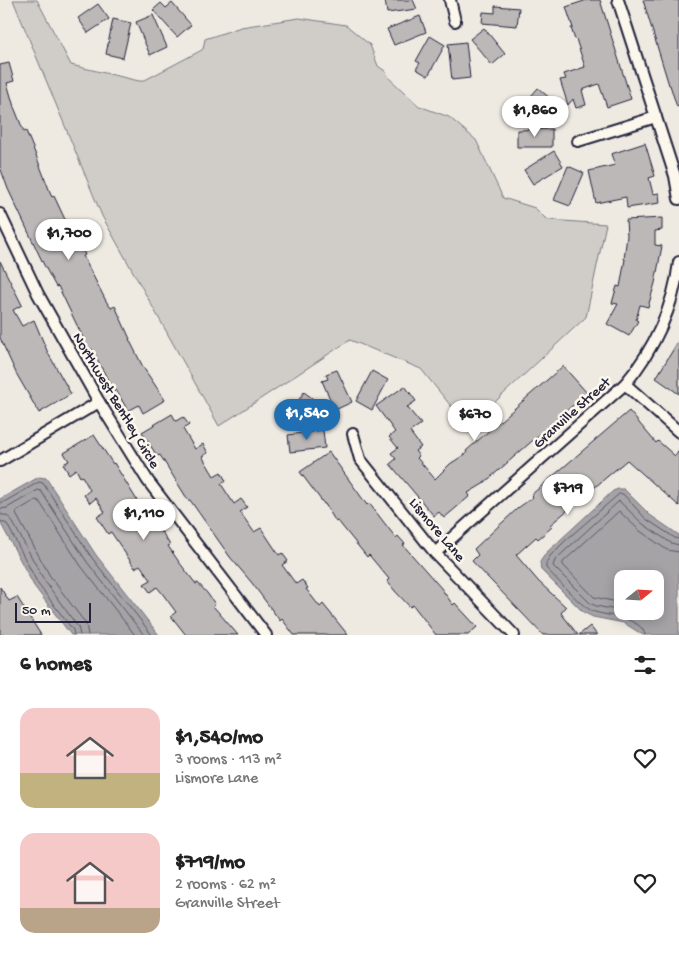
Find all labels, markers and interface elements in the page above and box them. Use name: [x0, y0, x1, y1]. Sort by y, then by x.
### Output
pin: $1,860: [494, 96, 576, 138]
text: $1,860: [513, 102, 557, 121]
pin: $1,700: [28, 218, 110, 261]
text: $1,700: [46, 225, 92, 244]
street label: Northwest Bentley Circle: [68, 330, 163, 472]
street label: Granville Street: [530, 373, 616, 453]
pin: $1,540: [266, 398, 348, 441]
pin: $670: [445, 400, 505, 442]
text: $1,540: [285, 405, 329, 424]
text: $670: [459, 406, 491, 425]
pin: $719: [538, 474, 598, 516]
text: $719: [553, 480, 583, 499]
street label: Lismore Lane: [405, 495, 469, 566]
pin: $1,110: [103, 498, 185, 541]
text: $1,110: [124, 505, 164, 524]
north arrow: [614, 570, 664, 620]
map controls: [614, 570, 664, 620]
scale bar: [15, 600, 91, 623]
text: 50 m: [22, 603, 51, 620]
icon: filters: [631, 651, 659, 679]
text: 6 homes: [20, 653, 91, 678]
text: $1,540/mo: [175, 726, 263, 751]
icon: home: [60, 728, 120, 788]
icon: heart: [631, 744, 659, 772]
text: 3 rooms · 113 m²: [175, 751, 282, 770]
text: Lismore Lane: [175, 770, 258, 789]
text: $719/mo: [175, 851, 245, 876]
icon: home: [60, 853, 120, 913]
icon: heart: [631, 869, 659, 897]
text: 2 rooms · 62 m²: [175, 876, 276, 895]
text: Granville Street: [175, 895, 280, 914]

